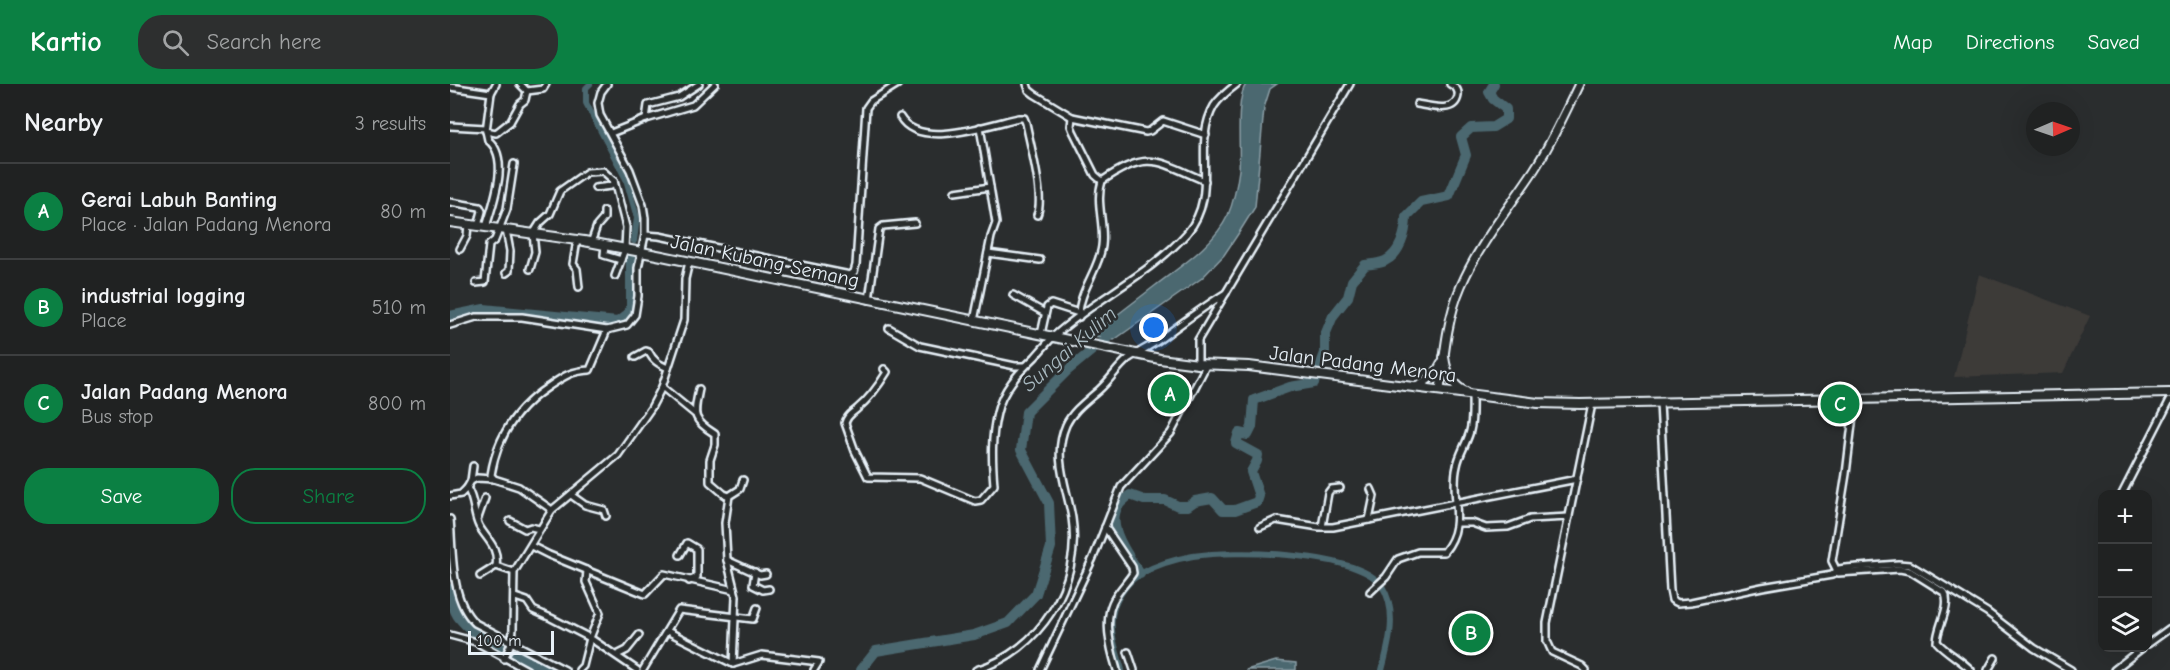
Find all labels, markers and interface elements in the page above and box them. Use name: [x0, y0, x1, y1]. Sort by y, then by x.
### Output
search box: [138, 15, 558, 69]
text: Kartio: [30, 26, 102, 58]
icon: search: [159, 26, 192, 59]
text: Search here: [207, 29, 321, 55]
text: Map: [1893, 30, 1933, 54]
text: Directions: [1966, 30, 2055, 54]
text: Saved: [2088, 30, 2140, 54]
north arrow: [2026, 102, 2080, 156]
text: Nearby: [24, 108, 103, 138]
text: 3 results: [355, 112, 426, 135]
text: Gerai Labuh Banting: [81, 187, 278, 213]
text: A: [38, 200, 49, 223]
text: 80 m: [380, 200, 426, 223]
text: Place · Jalan Padang Menora: [81, 213, 332, 236]
street label: Jalan Kubang Semang: [669, 230, 861, 292]
text: industrial logging: [81, 283, 246, 309]
text: B: [37, 296, 50, 319]
text: 510 m: [372, 296, 426, 319]
water label: Sungai Kulim: [1017, 302, 1121, 396]
text: Place: [81, 309, 127, 332]
your location: [1139, 313, 1168, 342]
street label: Jalan Padang Menora: [1268, 341, 1458, 387]
pin: A: [1150, 372, 1190, 416]
text: Jalan Padang Menora: [81, 379, 288, 405]
pin: C: [1820, 382, 1860, 426]
text: C: [37, 392, 50, 415]
text: 800 m: [368, 392, 426, 415]
text: Bus stop: [81, 405, 153, 428]
button: Save: [24, 468, 219, 524]
button: Share: [231, 468, 426, 524]
map controls: [2098, 490, 2152, 652]
button: +: [2098, 490, 2152, 544]
button: −: [2098, 544, 2152, 598]
button: layers: [2098, 598, 2152, 652]
pin: B: [1452, 610, 1490, 656]
scale bar: [468, 628, 554, 656]
text: 100 m: [477, 632, 521, 650]

